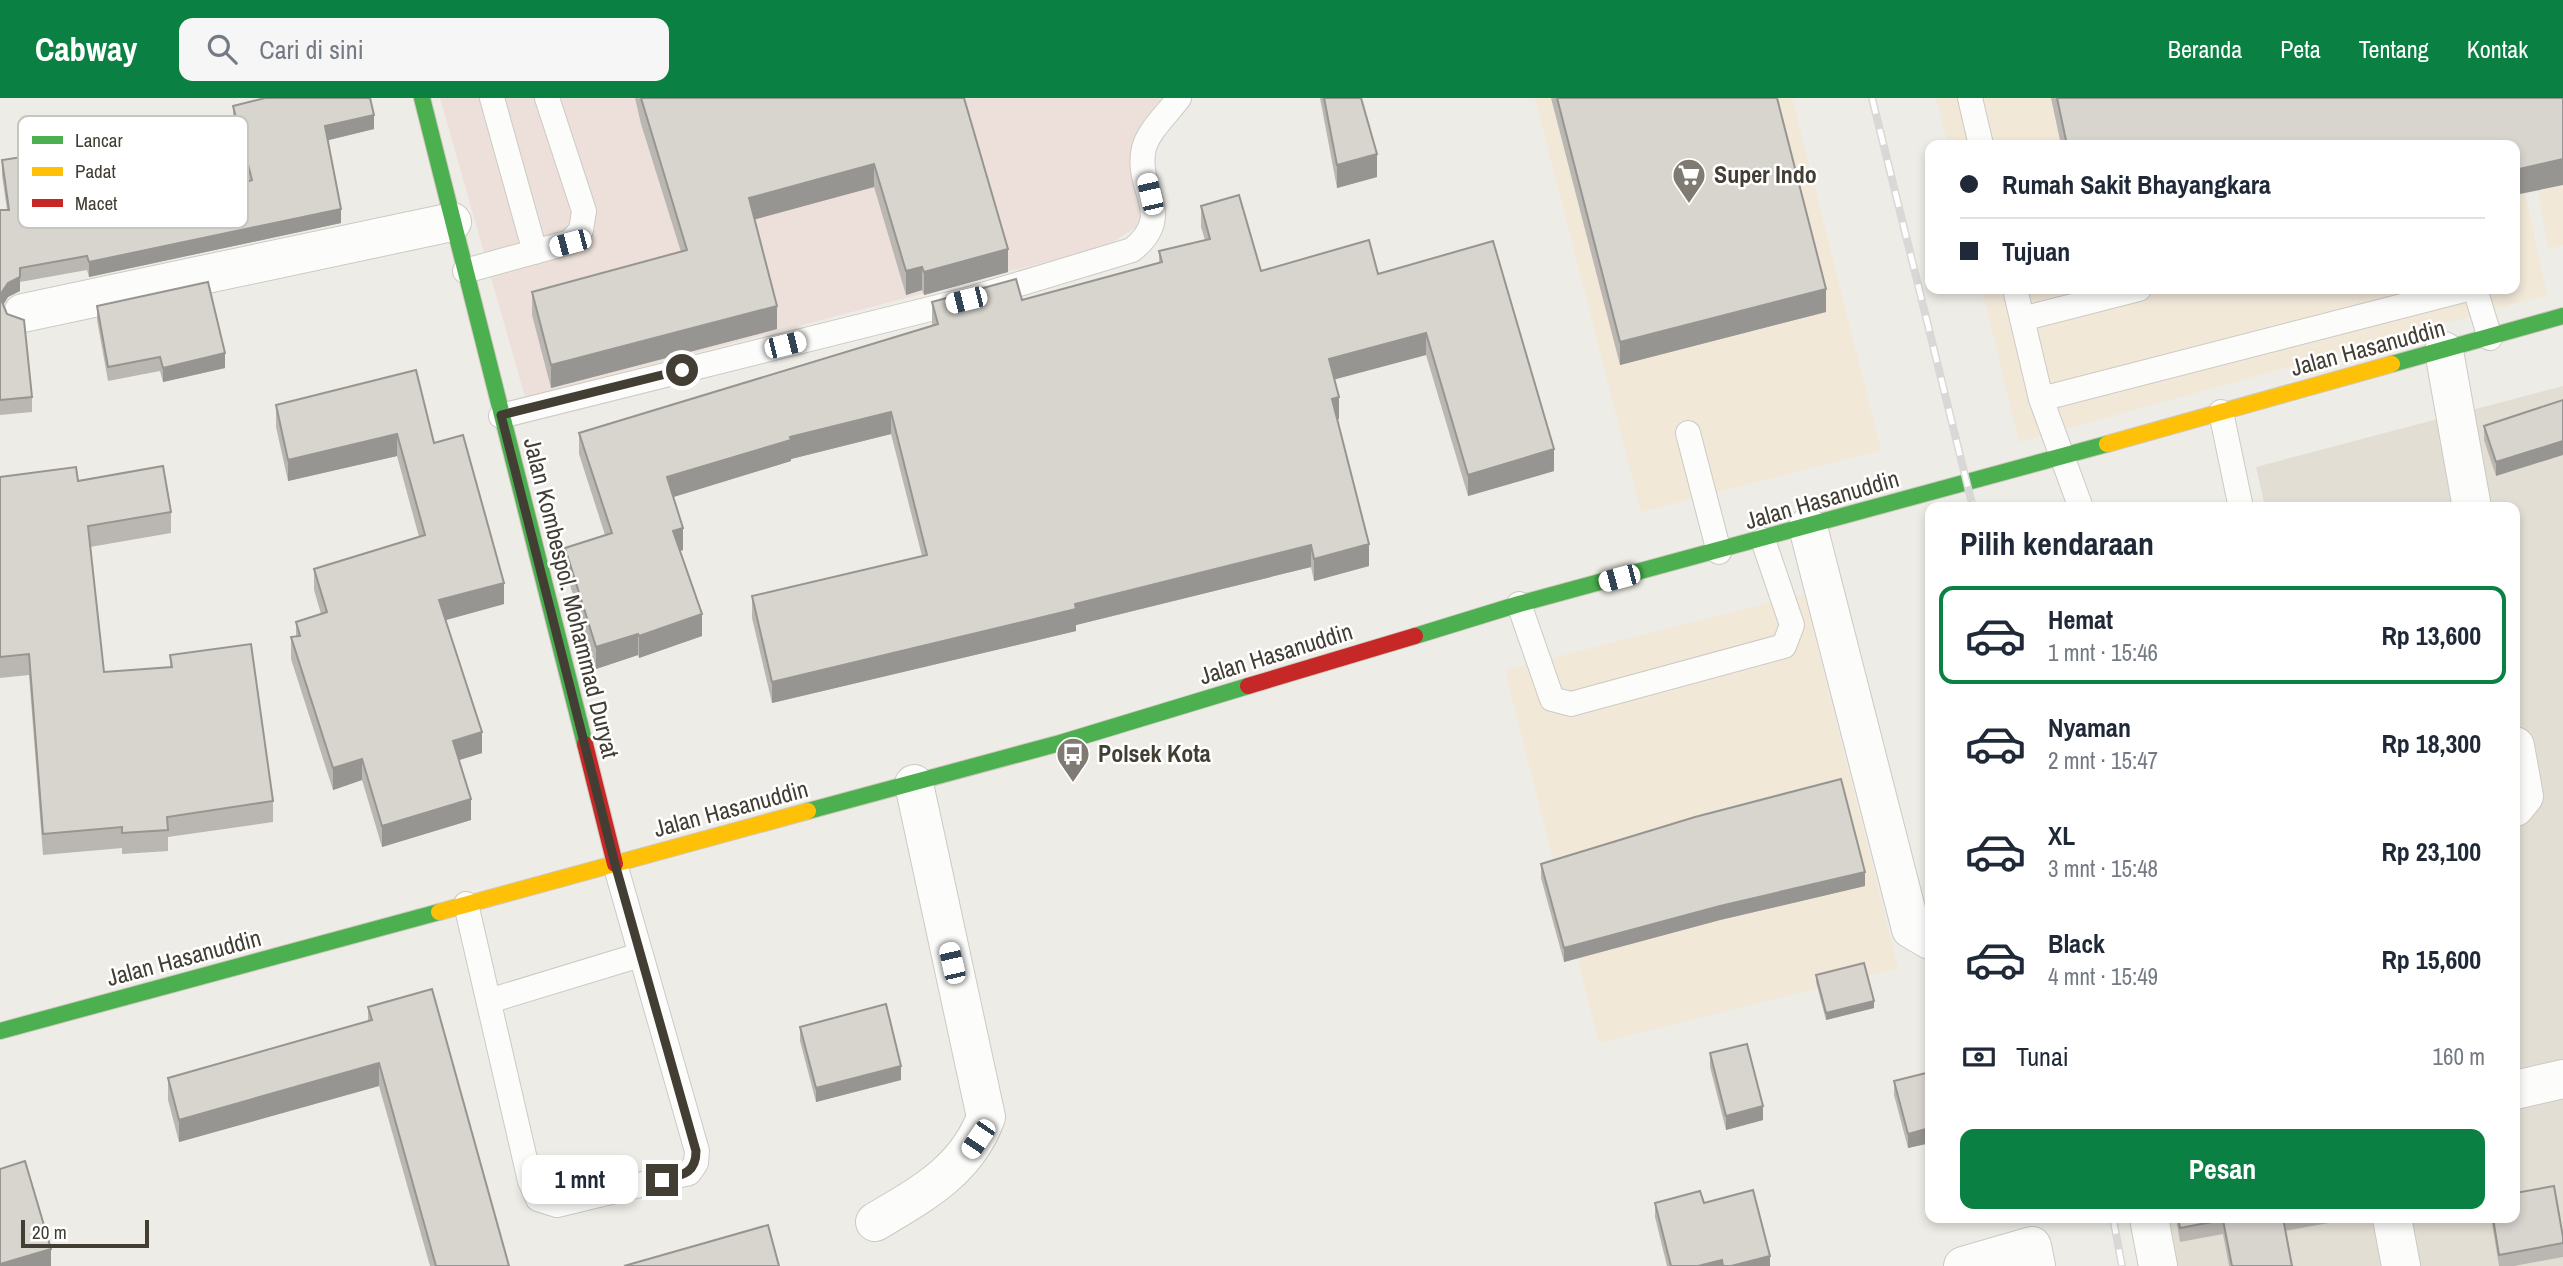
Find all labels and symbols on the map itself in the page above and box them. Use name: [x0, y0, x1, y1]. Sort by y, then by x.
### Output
legend: [18, 116, 248, 228]
text: Lancar: [75, 127, 123, 153]
supermarket icon: Super Indo: [1670, 156, 1708, 205]
text: Padat: [75, 158, 116, 184]
place label: Super Indo: [1714, 158, 1817, 190]
car: [1136, 171, 1165, 217]
text: Macet: [75, 190, 118, 216]
car: [547, 227, 594, 259]
car: [944, 285, 989, 315]
street label: Jalan Hasanuddin: [2287, 311, 2448, 383]
car: [763, 330, 808, 360]
route start: [666, 354, 698, 386]
street label: Jalan Kombespol. Mohammad Duryat: [517, 434, 627, 762]
street label: Jalan Hasanuddin: [1741, 462, 1902, 536]
car: [1596, 562, 1643, 594]
street label: Jalan Hasanuddin: [1195, 615, 1356, 692]
bus stop icon: Polsek Kota: [1054, 735, 1092, 784]
place label: Polsek Kota: [1098, 737, 1211, 769]
street label: Jalan Hasanuddin: [650, 772, 811, 844]
street label: Jalan Hasanuddin: [103, 921, 264, 993]
car: [938, 940, 967, 986]
car: [958, 1116, 999, 1162]
callout: 1 mnt: [522, 1156, 638, 1204]
route end: [646, 1164, 678, 1196]
scale bar: [21, 1217, 149, 1249]

